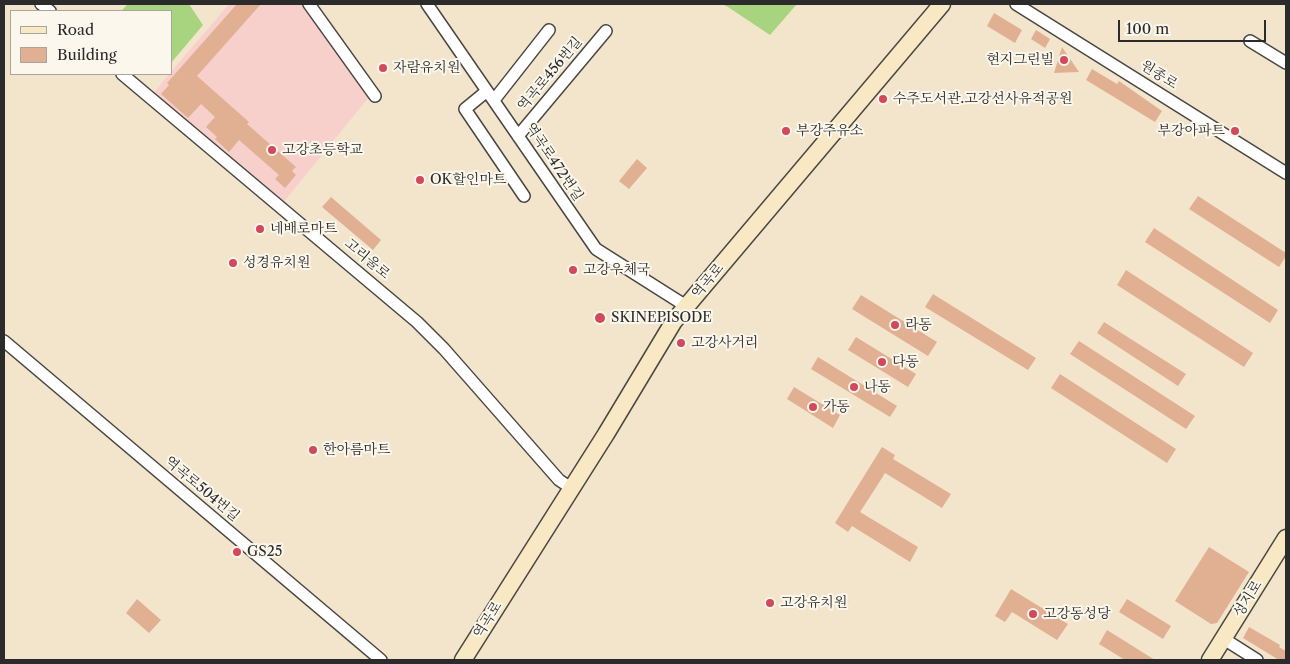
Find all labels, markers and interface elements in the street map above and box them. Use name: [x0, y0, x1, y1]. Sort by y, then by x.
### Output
legend: [10, 10, 172, 75]
scale bar: [1120, 10, 1268, 42]
text: 100 m: [1126, 19, 1169, 38]
text: Road: [57, 20, 94, 39]
street label: 역곡로456번길: [514, 34, 586, 114]
text: Building: [57, 45, 117, 64]
place label: 현지그린빌: [986, 52, 1054, 68]
marker: 현지그린빌: [1058, 54, 1070, 66]
street label: 원종로: [1137, 57, 1181, 93]
place label: 자람유치원: [393, 60, 461, 76]
marker: 자람유치원: [377, 62, 389, 74]
place label: 수주도서관.고강선사유적공원: [893, 91, 1072, 107]
marker: 수주도서관.고강선사유적공원: [877, 93, 889, 105]
street label: 역곡로472번길: [522, 120, 586, 204]
place label: 부강주유소: [796, 123, 864, 139]
place label: 부강아파트: [1157, 123, 1225, 139]
marker: 부강주유소: [780, 125, 792, 137]
marker: 부강아파트: [1229, 125, 1241, 137]
place label: 고강초등학교: [282, 142, 363, 158]
marker: 고강초등학교: [266, 144, 278, 156]
place label: OK할인마트: [430, 172, 506, 188]
marker: OK할인마트: [414, 174, 426, 186]
place label: 네배로마트: [270, 221, 338, 237]
marker: 네배로마트: [254, 223, 266, 235]
street label: 고리울로: [341, 235, 393, 283]
place label: 성경유치원: [243, 255, 311, 271]
marker: 성경유치원: [227, 257, 239, 269]
street label: 역곡로: [689, 260, 727, 302]
place label: 고강우체국: [583, 262, 651, 278]
marker: 고강우체국: [567, 264, 579, 276]
place label: SKINEPISODE: [611, 310, 712, 326]
marker: SKINEPISODE: [593, 311, 607, 325]
place label: 라동: [905, 317, 932, 333]
marker: 라동: [889, 319, 901, 331]
place label: 고강사거리: [691, 335, 759, 351]
marker: 고강사거리: [675, 337, 687, 349]
place label: 다동: [892, 354, 919, 370]
marker: 다동: [876, 356, 888, 368]
place label: 나동: [864, 379, 891, 395]
marker: 나동: [848, 381, 860, 393]
place label: 가동: [823, 399, 850, 415]
marker: 가동: [807, 401, 819, 413]
place label: 한아름마트: [323, 442, 391, 458]
marker: 한아름마트: [307, 444, 319, 456]
street label: 역곡로504번길: [161, 453, 243, 525]
place label: GS25: [247, 544, 282, 560]
marker: GS25: [231, 546, 243, 558]
street label: 성지로: [1230, 577, 1266, 621]
place label: 고강유치원: [780, 595, 848, 611]
marker: 고강유치원: [764, 597, 776, 609]
street label: 역곡로: [470, 598, 506, 642]
place label: 고강동성당: [1043, 606, 1111, 622]
marker: 고강동성당: [1027, 608, 1039, 620]

